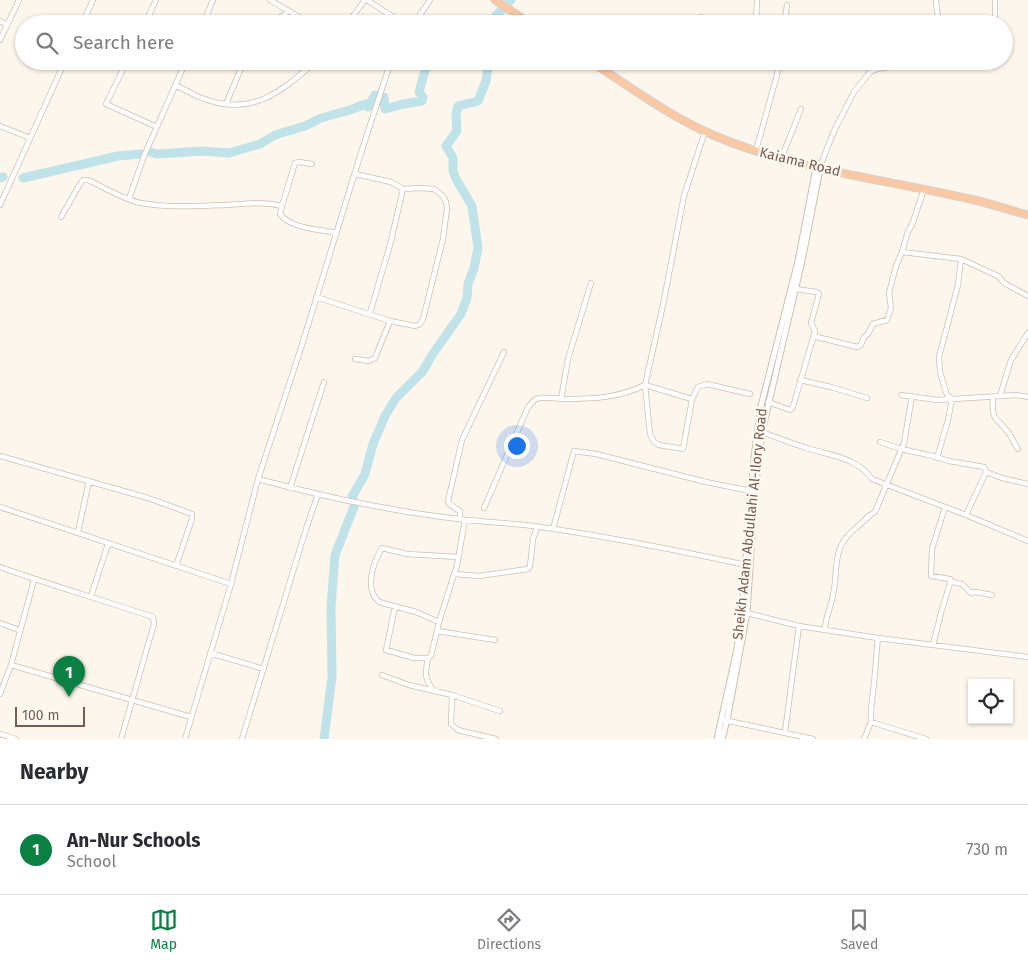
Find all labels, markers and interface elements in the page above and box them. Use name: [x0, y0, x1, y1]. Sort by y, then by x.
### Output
search box: [15, 15, 1013, 70]
icon: search: [33, 29, 61, 57]
text: Search here: [73, 31, 174, 54]
street label: Kaiama Road: [758, 144, 842, 180]
street label: Sheikh Adam Abdullahi Al-Ilory Road: [729, 407, 771, 641]
your location: [504, 433, 530, 459]
pin: 1: [53, 656, 85, 697]
map controls: [968, 679, 1013, 724]
button: locate: [968, 679, 1013, 724]
scale bar: [15, 704, 85, 727]
text: 100 m: [22, 707, 59, 724]
text: Nearby: [20, 759, 88, 785]
text: An-Nur Schools: [67, 829, 200, 852]
text: 1: [32, 840, 40, 859]
text: 730 m: [966, 840, 1008, 859]
text: School: [67, 852, 116, 871]
tab: Map: [150, 906, 178, 953]
tab: Directions: [477, 906, 541, 953]
tab: Saved: [840, 906, 878, 953]

